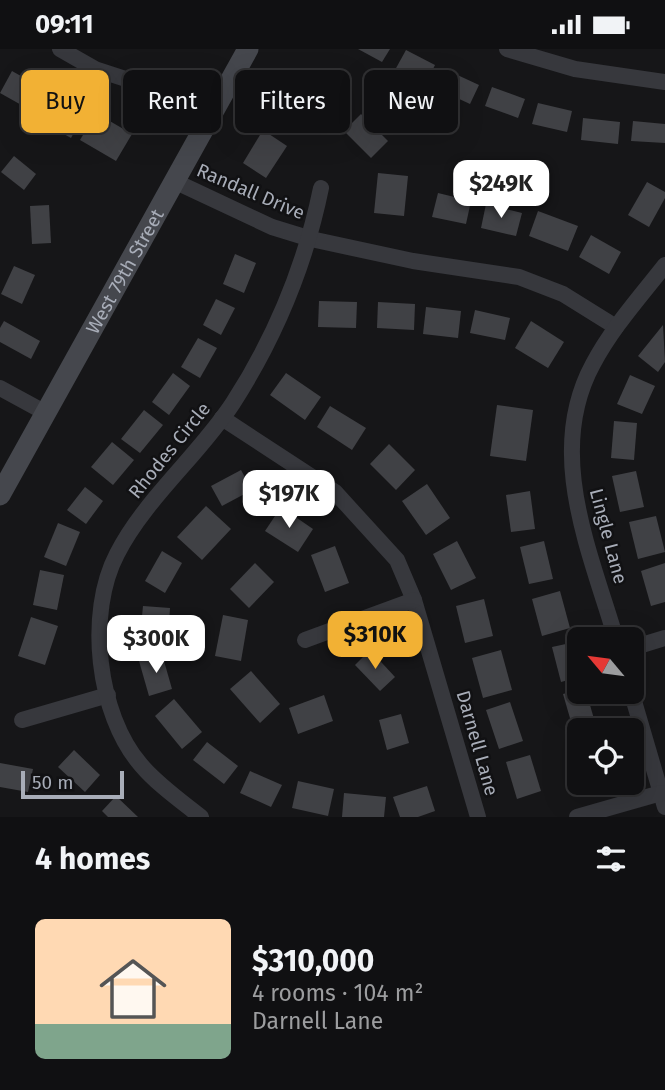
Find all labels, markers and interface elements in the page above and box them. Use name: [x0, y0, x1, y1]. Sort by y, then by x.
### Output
text: 09:11: [35, 9, 94, 40]
chip: Buy: [21, 70, 109, 133]
chip: Rent: [123, 70, 221, 133]
chip: Filters: [235, 70, 350, 133]
chip: New: [364, 70, 458, 133]
street label: Randall Drive: [193, 158, 308, 225]
pin: $249K: [452, 160, 550, 220]
text: $249K: [469, 169, 533, 197]
street label: West 79th Street: [81, 205, 169, 338]
street label: Rhodes Circle: [124, 398, 215, 503]
pin: $197K: [240, 470, 338, 530]
text: $197K: [259, 479, 319, 507]
street label: Lingle Lane: [585, 486, 632, 586]
pin: $310K: [326, 611, 424, 671]
pin: $300K: [107, 615, 205, 675]
text: $310K: [344, 620, 406, 648]
text: $300K: [123, 624, 189, 652]
north arrow: [567, 627, 644, 703]
map controls: [567, 627, 644, 795]
street label: Darnell Lane: [452, 688, 504, 798]
button: locate: [567, 718, 644, 795]
scale bar: [21, 768, 124, 800]
text: 50 m: [32, 771, 73, 794]
icon: filters: [592, 840, 630, 878]
text: 4 homes: [35, 841, 150, 877]
text: $310,000: [252, 943, 374, 979]
icon: home: [91, 947, 175, 1031]
text: 4 rooms · 104 m²: [252, 979, 423, 1007]
text: Darnell Lane: [252, 1007, 383, 1035]

